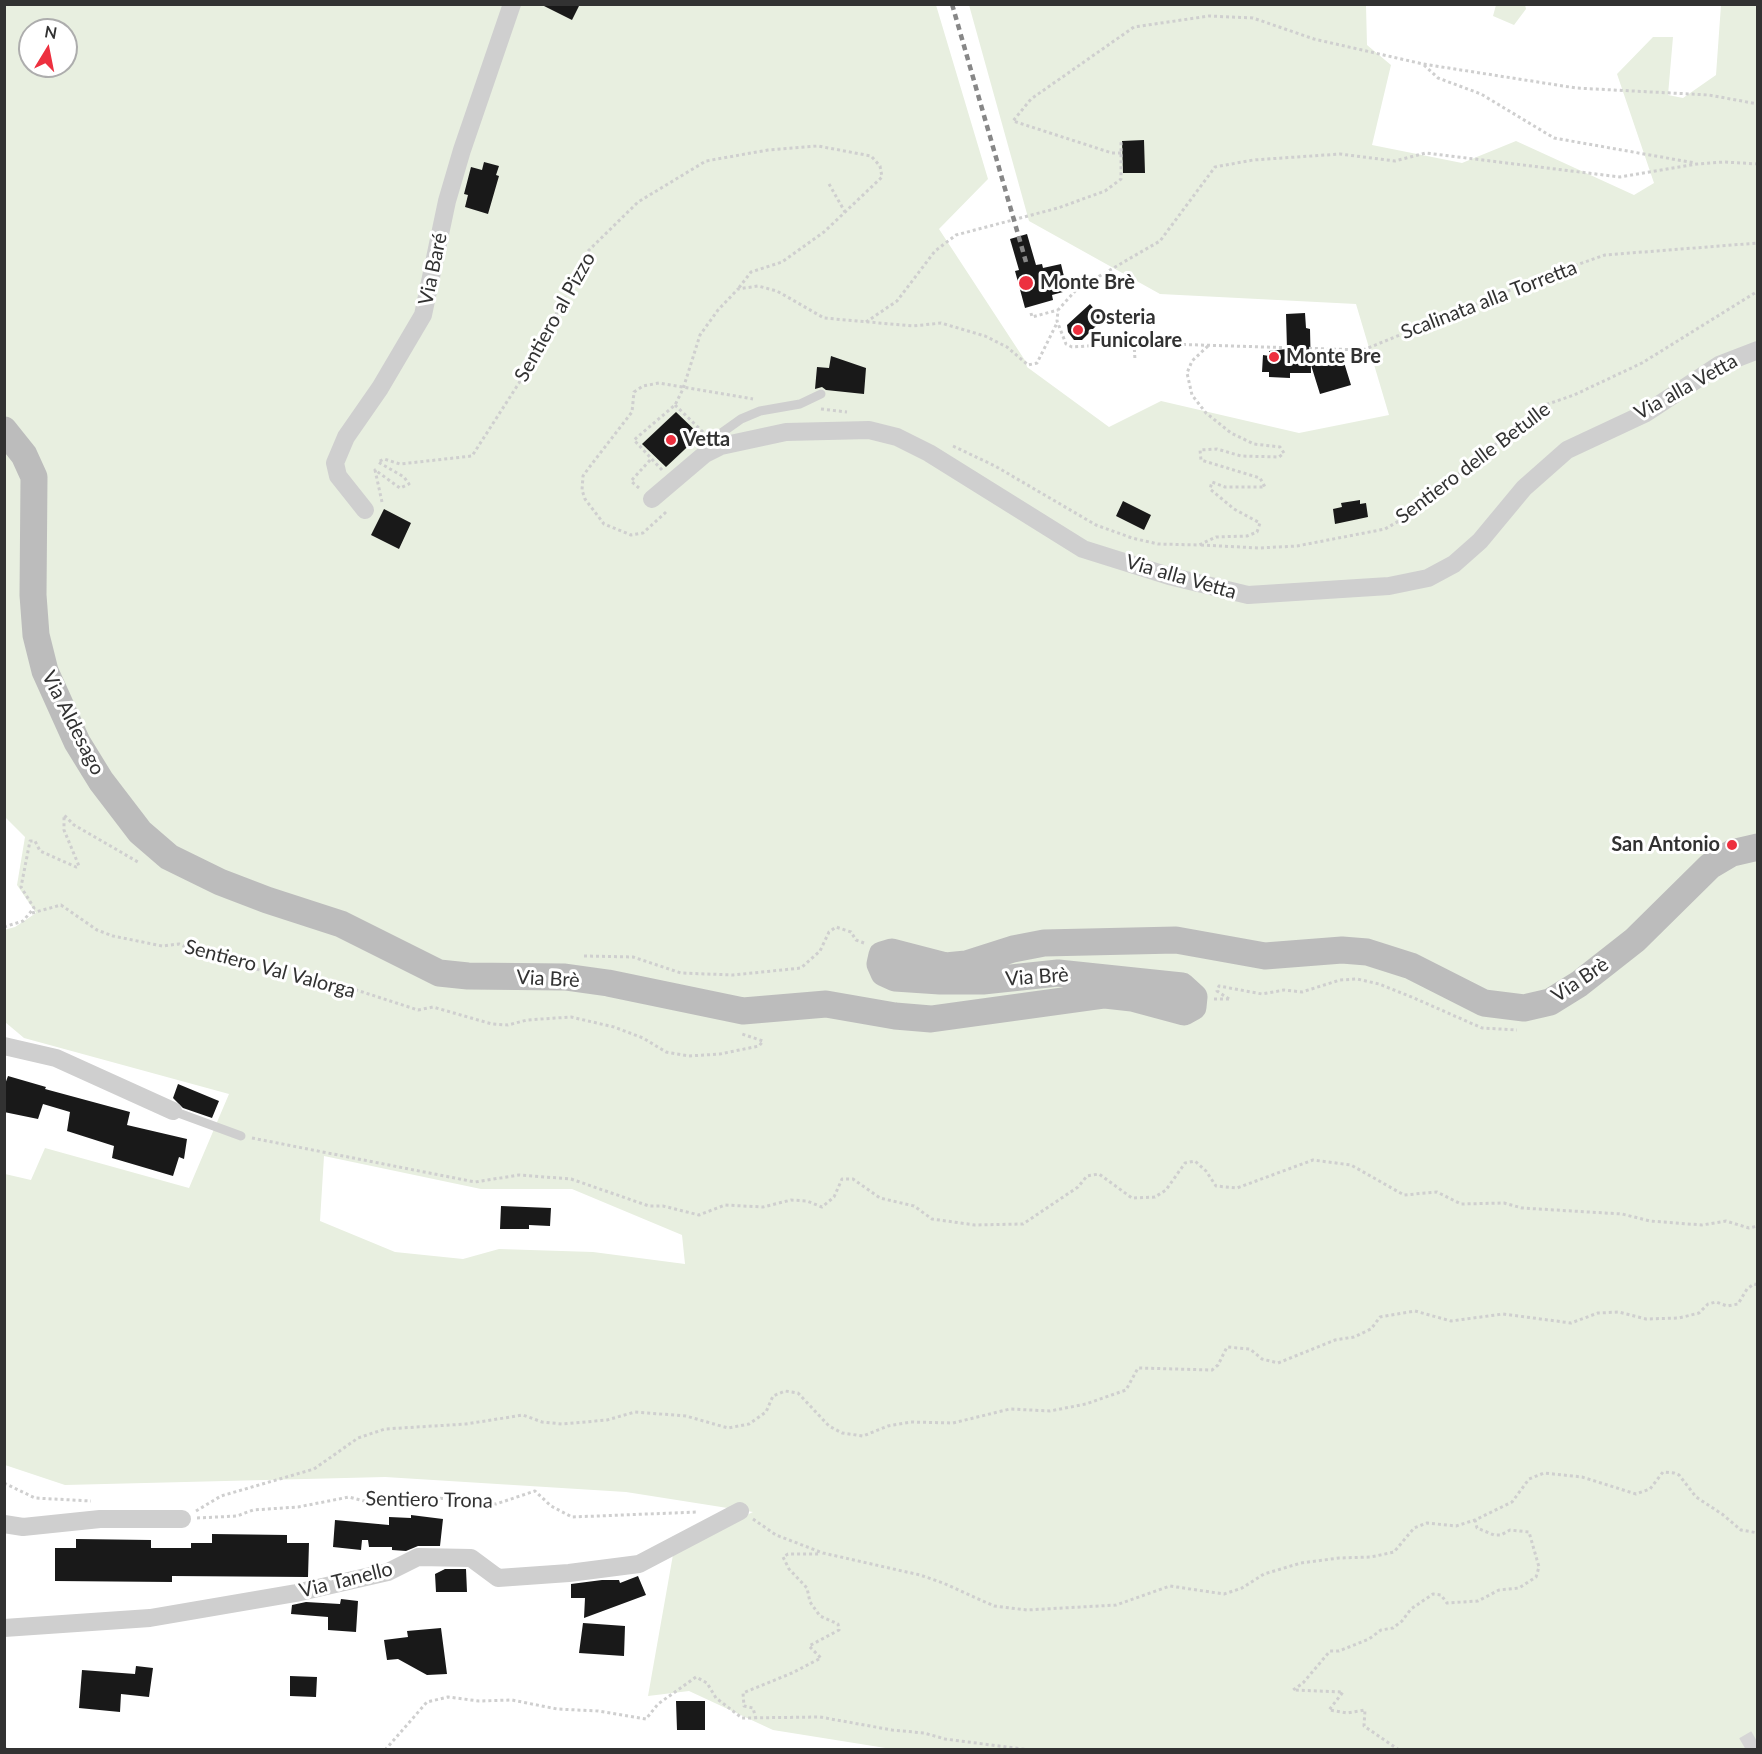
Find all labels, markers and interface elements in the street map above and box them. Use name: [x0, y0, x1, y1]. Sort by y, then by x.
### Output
north arrow: [18, 18, 78, 78]
text: N: [43, 21, 59, 42]
street label: Via Baré: [414, 231, 452, 307]
street label: Sentiero al Pizzo: [510, 248, 600, 386]
street label: Scalinata alla Torretta: [1398, 255, 1580, 345]
place label: Monte Brè: [1040, 271, 1135, 295]
marker: Monte Brè: [1017, 274, 1035, 292]
place label: Osteria Funicolare: [1090, 306, 1182, 353]
marker: Osteria Funicolare: [1071, 323, 1085, 337]
place label: Monte Bre: [1286, 345, 1381, 369]
street label: Via alla Vetta: [1630, 349, 1742, 425]
marker: Monte Bre: [1267, 350, 1281, 364]
street label: Sentiero delle Betulle: [1391, 397, 1555, 529]
place label: Vetta: [683, 428, 730, 452]
marker: Vetta: [664, 433, 678, 447]
street label: Via alla Vetta: [1123, 550, 1239, 604]
street label: Via Aldesago: [37, 667, 109, 779]
place label: San Antonio: [1611, 833, 1720, 857]
marker: San Antonio: [1725, 838, 1739, 852]
street label: Sentiero Val Valorga: [182, 935, 358, 1003]
street label: Via Brè: [1547, 952, 1613, 1008]
street label: Via Brè: [1004, 963, 1070, 991]
street label: Via Brè: [516, 965, 580, 993]
street label: Sentiero Trona: [365, 1487, 493, 1513]
street label: Via Tanello: [297, 1557, 395, 1603]

